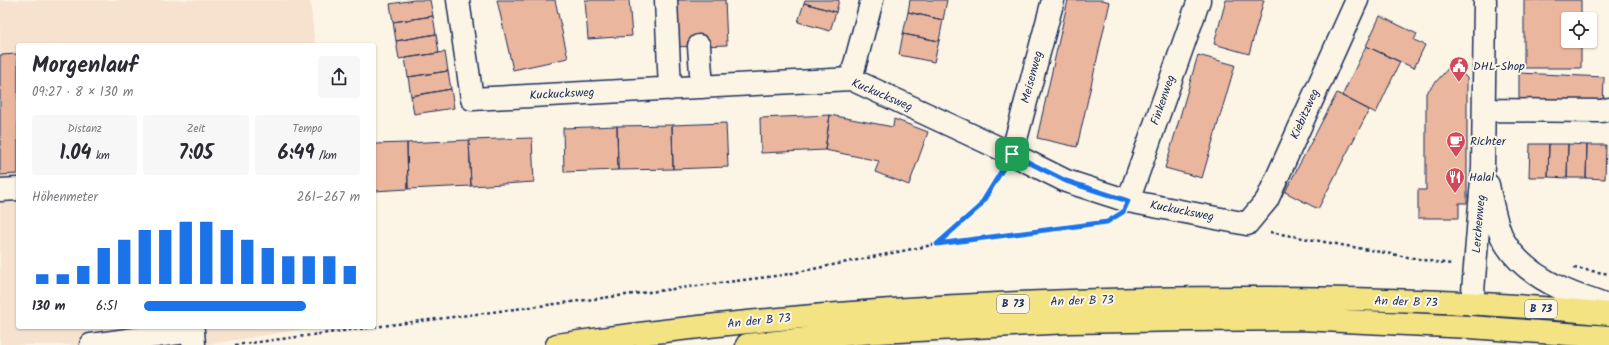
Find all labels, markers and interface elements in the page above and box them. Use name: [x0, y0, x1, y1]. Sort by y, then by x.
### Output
map controls: [1561, 12, 1597, 48]
button: locate: [1561, 12, 1597, 48]
street label: Meisenweg: [1016, 48, 1048, 105]
text: Morgenlauf: [32, 49, 137, 84]
public building icon: DHL-Shop: [1448, 55, 1470, 83]
button: share: [318, 56, 360, 98]
place label: DHL-Shop: [1473, 57, 1525, 76]
street label: Finkenweg: [1146, 72, 1181, 128]
street label: Kuckucksweg: [848, 74, 916, 117]
text: 09:27 · 8 × 130 m: [32, 82, 133, 103]
street label: Kuckucksweg: [529, 83, 595, 105]
street label: Kiebitzweg: [1285, 85, 1325, 142]
text: Distanz: [67, 120, 102, 138]
text: Zeit: [187, 120, 205, 138]
text: Tempo: [292, 120, 322, 138]
cafe icon: Richter: [1445, 130, 1467, 158]
place label: Richter: [1470, 132, 1507, 151]
pin: [995, 137, 1029, 171]
text: 1.04: [60, 138, 91, 170]
text: 7:05: [179, 138, 213, 170]
text: 6:49: [278, 138, 315, 170]
icon: arrive: [1001, 143, 1023, 165]
text: km: [91, 147, 110, 165]
text: /km: [315, 147, 337, 165]
restaurant icon: Halal: [1444, 166, 1466, 194]
place label: Halal: [1469, 168, 1494, 187]
text: Höhenmeter: [32, 187, 98, 208]
text: 261–267 m: [297, 187, 360, 208]
street label: Lerchenweg: [1467, 194, 1491, 254]
street label: Kuckucksweg: [1148, 195, 1216, 227]
street label: An der B 73: [1050, 290, 1114, 312]
street label: An der B 73: [1374, 291, 1438, 313]
road number: B 73: [997, 295, 1029, 313]
text: 130 m: [32, 296, 65, 317]
text: 6:51: [96, 296, 118, 317]
road number: B 73: [1525, 300, 1557, 318]
street label: An der B 73: [726, 308, 792, 334]

